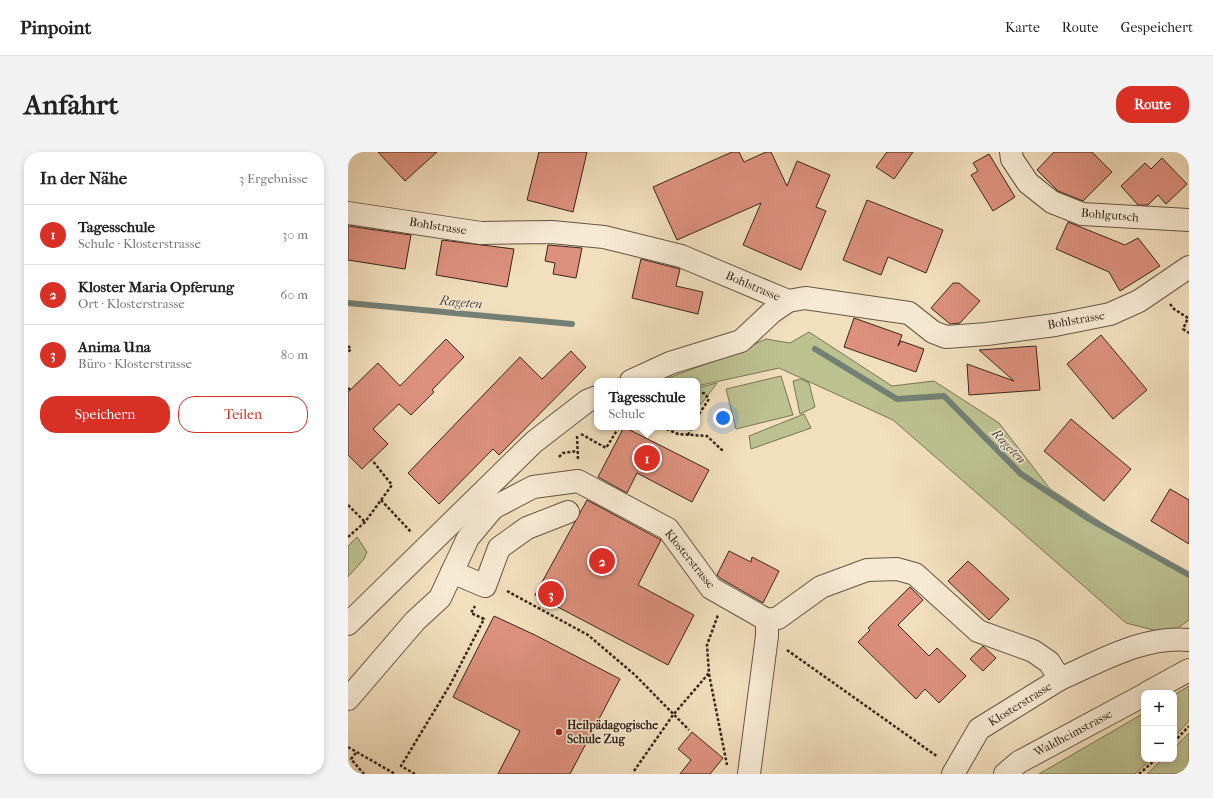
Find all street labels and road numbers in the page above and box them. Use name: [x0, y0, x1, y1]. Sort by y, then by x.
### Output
street label: Bohlgutsch: [1081, 206, 1140, 225]
street label: Bohlstrasse: [408, 215, 468, 237]
street label: Bohlstrasse: [724, 268, 782, 304]
street label: Bohlstrasse: [1046, 308, 1106, 332]
street label: Klosterstrasse: [662, 527, 718, 591]
street label: Klosterstrasse: [986, 679, 1054, 729]
street label: Waldheimstrasse: [1031, 706, 1115, 760]

